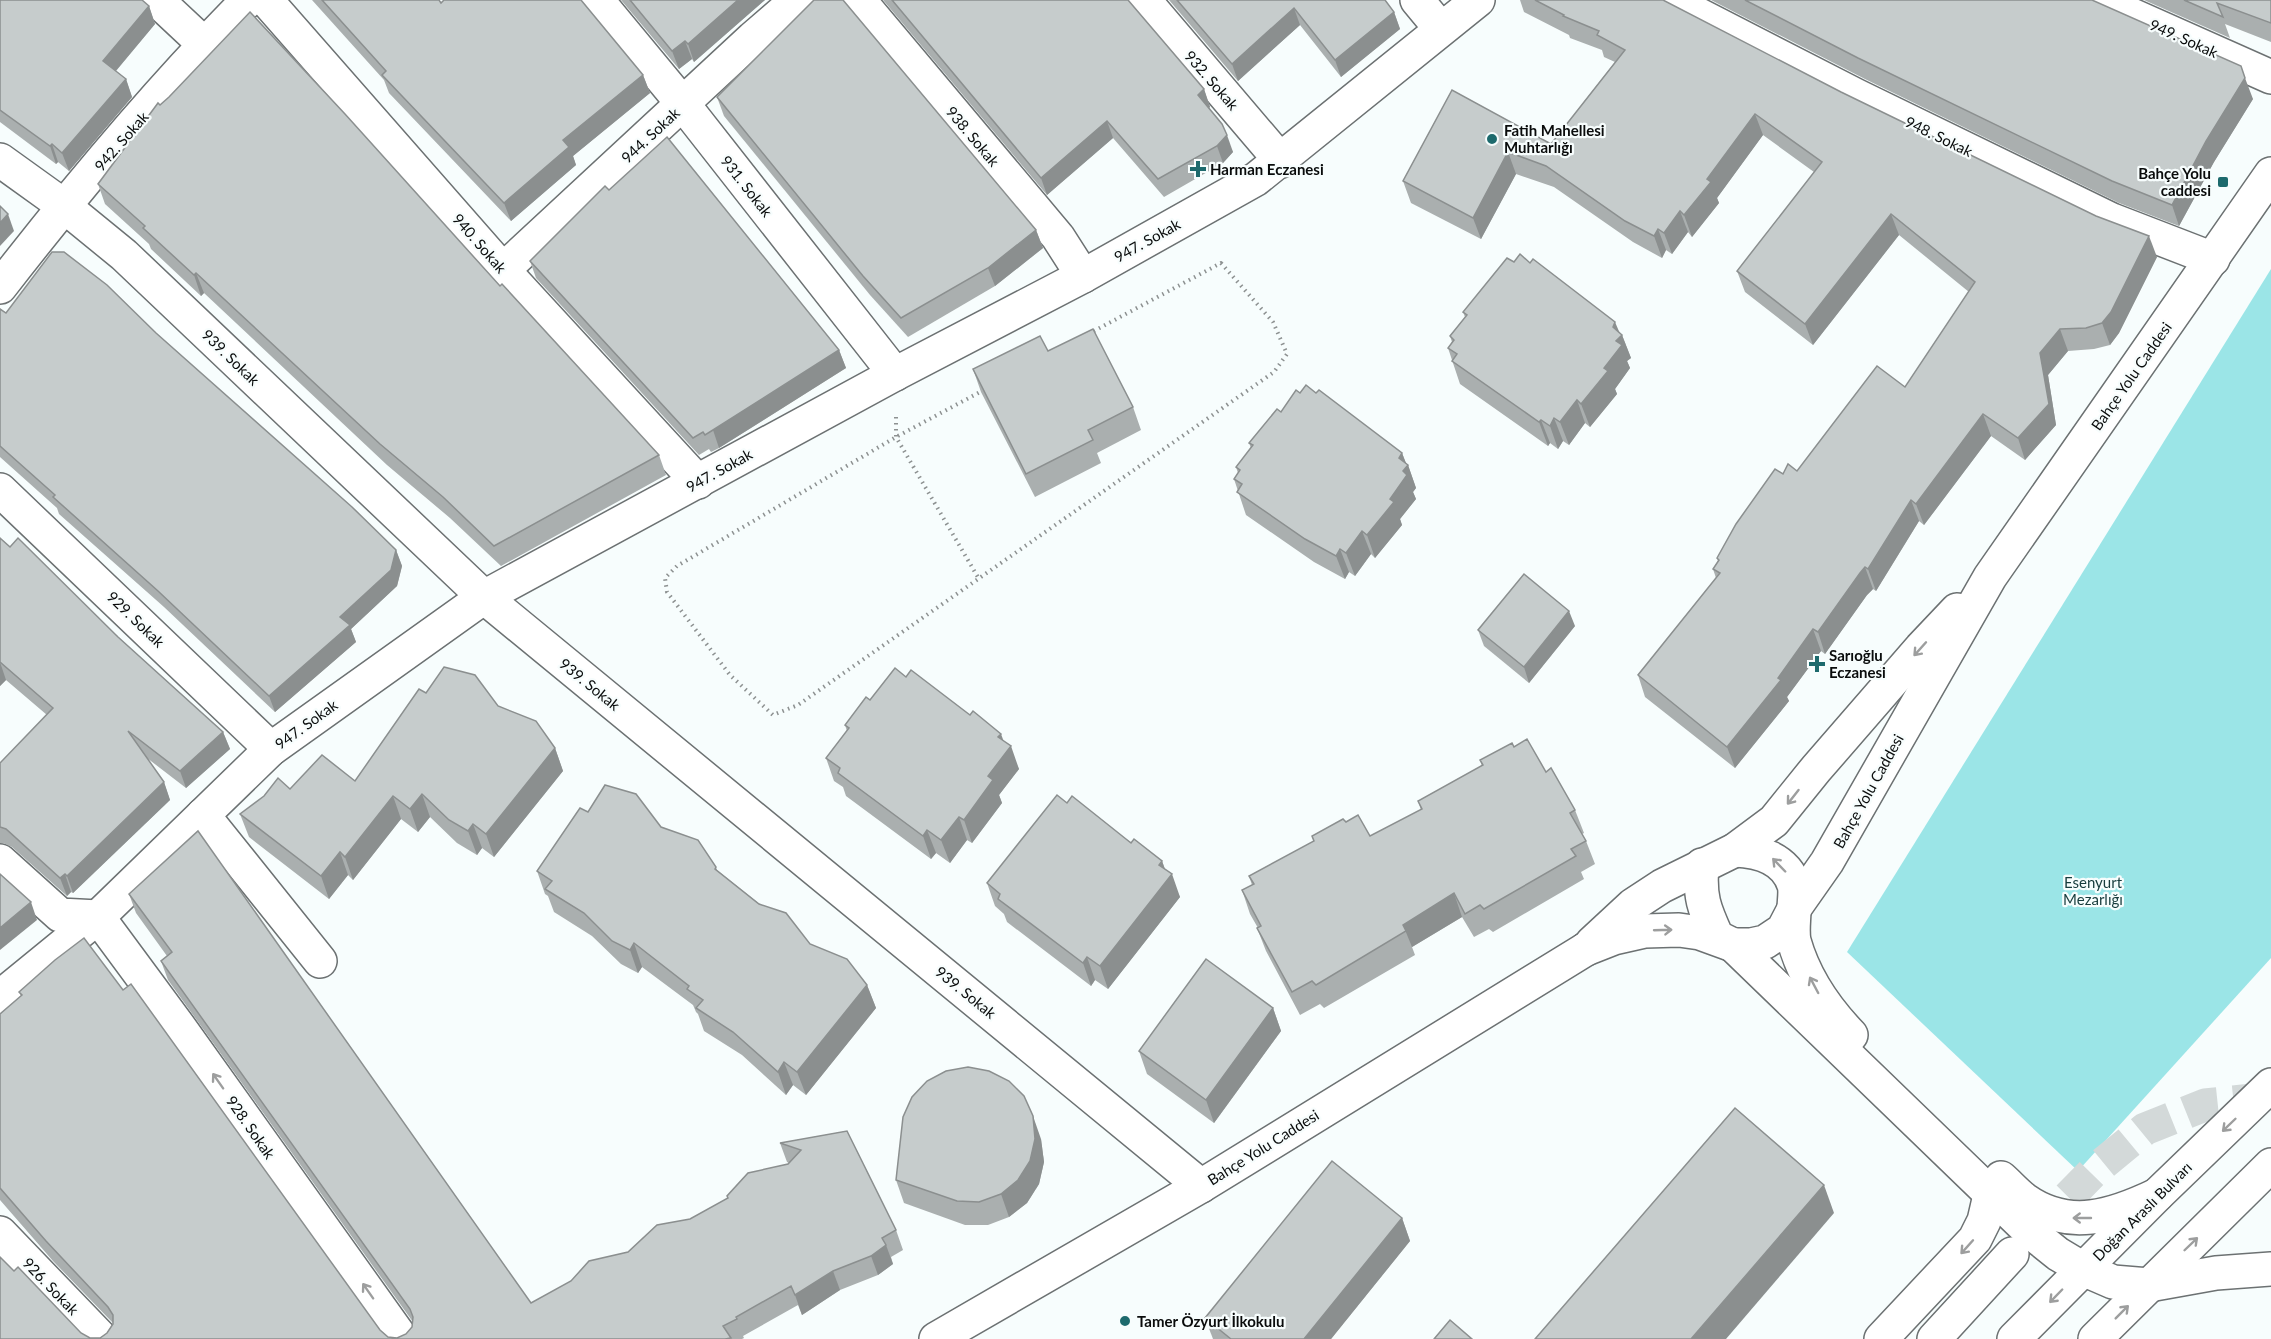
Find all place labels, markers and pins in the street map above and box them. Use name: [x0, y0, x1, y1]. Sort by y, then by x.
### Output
place label: Fatih Mahellesi Muhtarlığı: [1504, 121, 1605, 156]
marker: Fatih Mahellesi Muhtarlığı: [1485, 132, 1499, 146]
place label: Harman Eczanesi: [1210, 160, 1324, 178]
marker: Harman Eczanesi: [1191, 162, 1205, 176]
place label: Bahçe Yolu caddesi: [2138, 164, 2211, 199]
marker: Bahçe Yolu caddesi: [2216, 175, 2230, 189]
place label: Sarıoğlu Eczanesi: [1829, 646, 1886, 681]
marker: Sarıoğlu Eczanesi: [1810, 657, 1824, 671]
place label: Tamer Özyurt İlkokulu: [1137, 1312, 1284, 1330]
marker: Tamer Özyurt İlkokulu: [1118, 1314, 1132, 1328]

